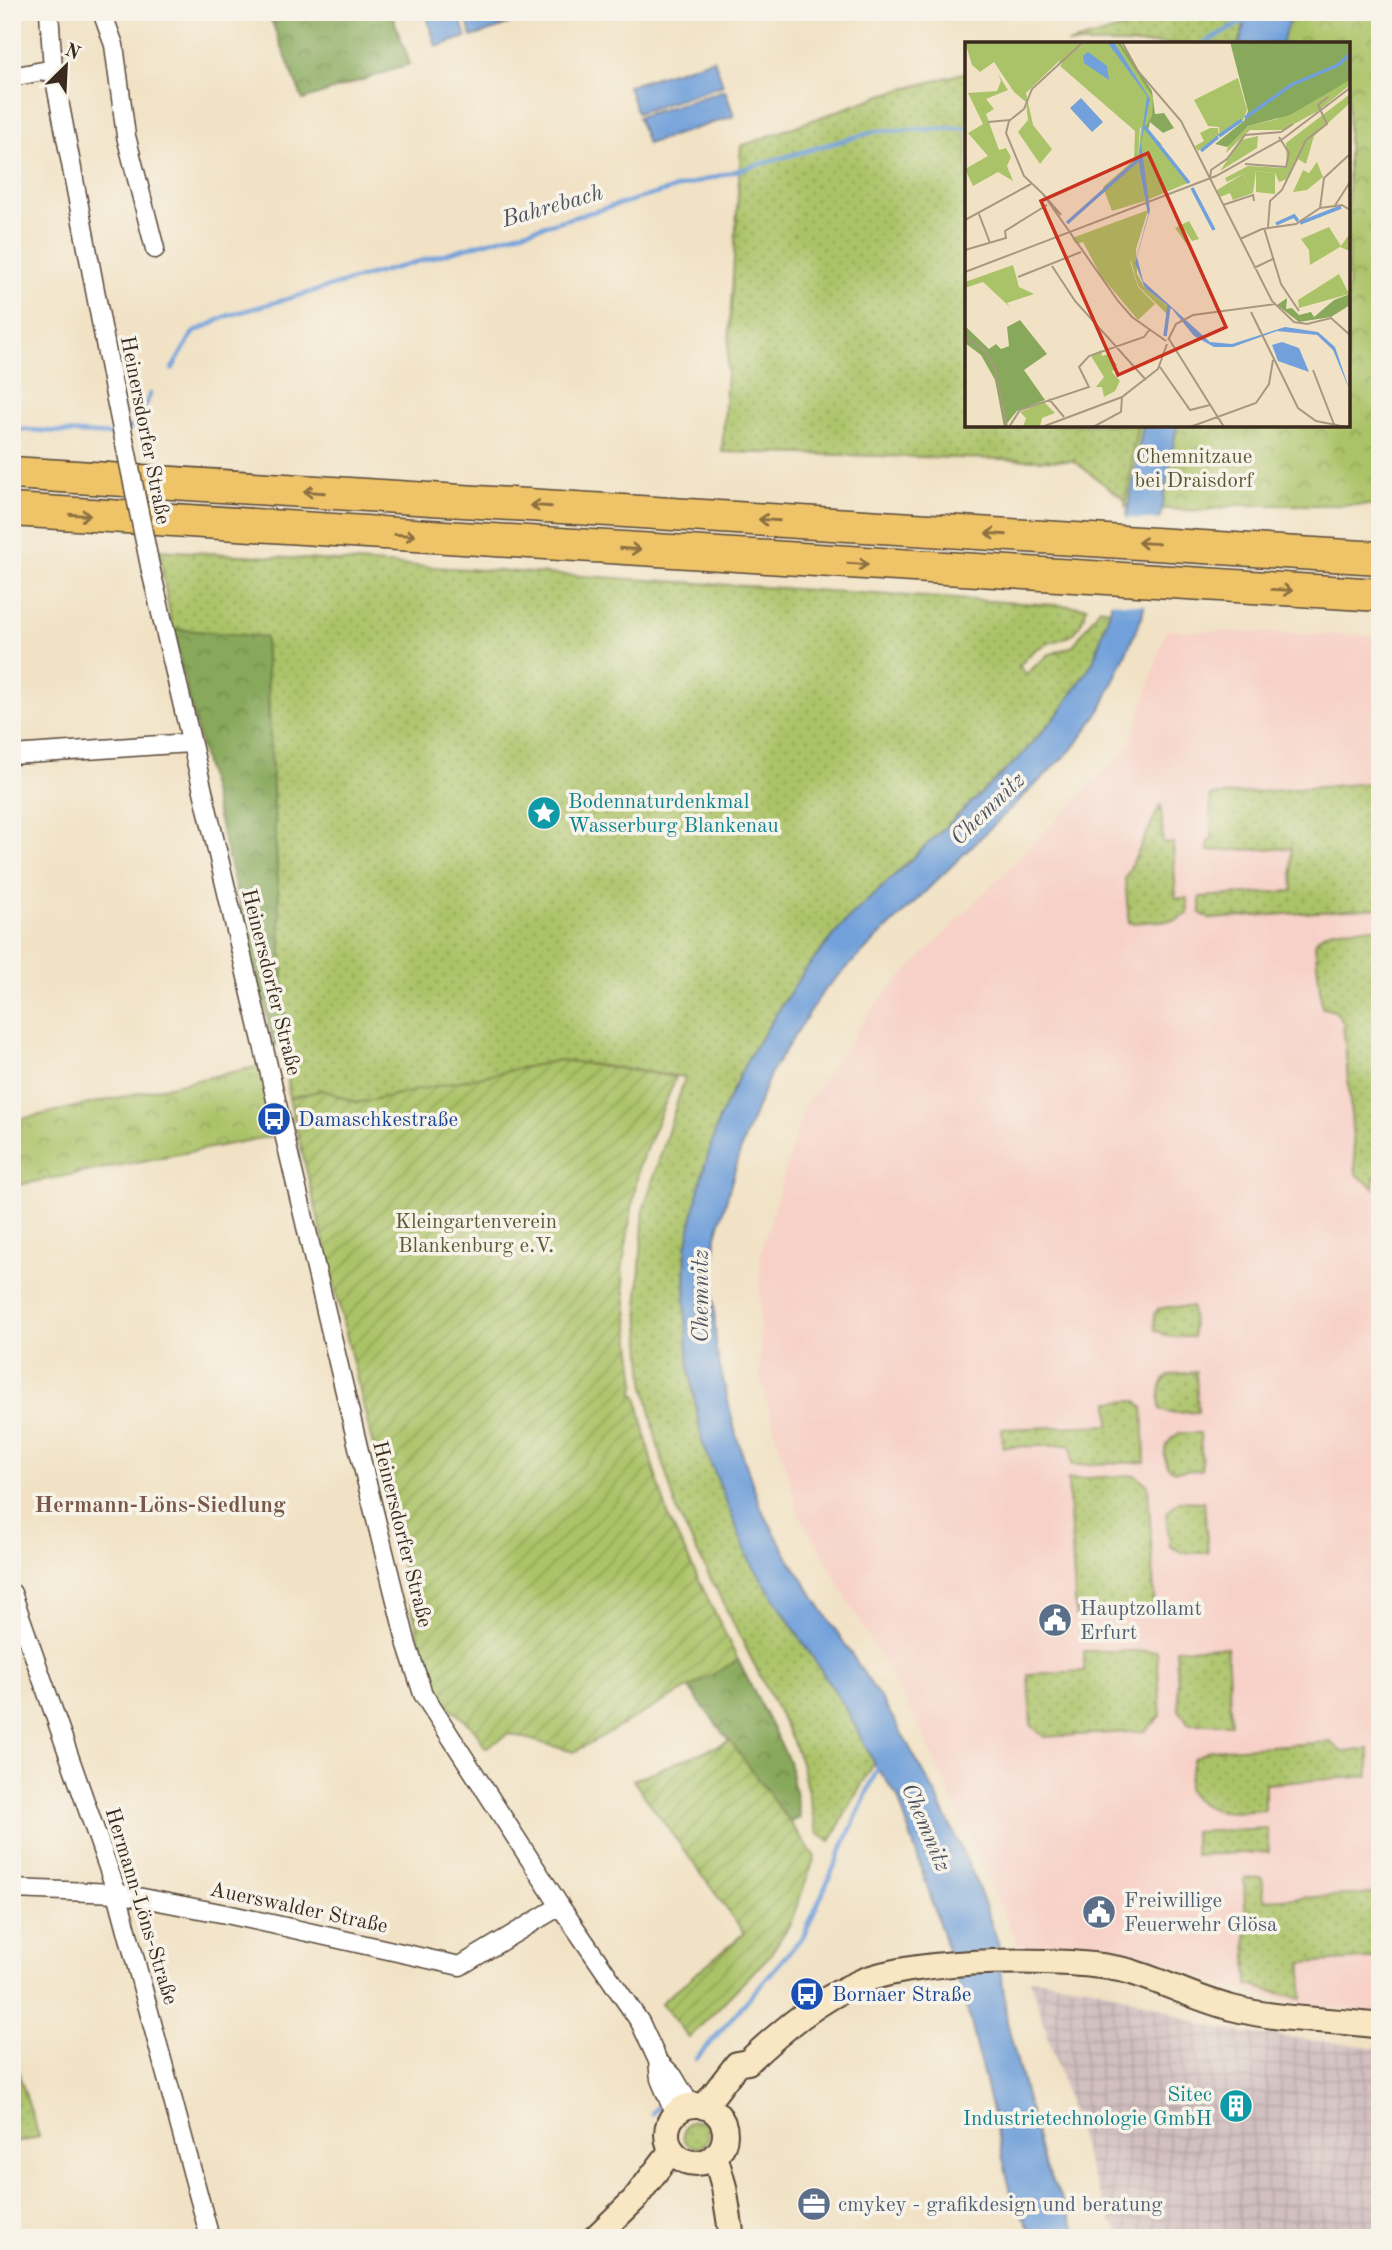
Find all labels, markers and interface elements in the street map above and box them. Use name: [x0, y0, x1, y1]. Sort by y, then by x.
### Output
north arrow: [32, 32, 102, 102]
text: N: [61, 41, 83, 65]
inset map: [965, 42, 1350, 427]
water label: Bahrebach: [498, 181, 606, 232]
street label: Heinersdorfer Straße: [116, 334, 173, 526]
park label: Chemnitzaue bei Draisdorf: [1134, 447, 1255, 492]
one-way arrow: [303, 485, 326, 498]
one-way arrow: [531, 499, 553, 512]
one-way arrow: [69, 508, 92, 521]
one-way arrow: [758, 513, 780, 526]
one-way arrow: [985, 527, 1007, 540]
one-way arrow: [393, 529, 416, 542]
one-way arrow: [1137, 537, 1160, 550]
one-way arrow: [619, 543, 641, 556]
one-way arrow: [846, 557, 869, 570]
one-way arrow: [1270, 584, 1293, 597]
water label: Chemnitz: [946, 768, 1030, 850]
place label: Bodennaturdenkmal Wasserburg Blankenau: [568, 792, 779, 837]
place icon: Bodennaturdenkmal Wasserburg Blankenau: [525, 794, 563, 832]
street label: Heinersdorfer Straße: [237, 887, 304, 1078]
bus stop icon: Damaschkestraße: [255, 1100, 293, 1138]
place label: Damaschkestraße: [298, 1110, 458, 1131]
park label: Kleingartenverein Blankenburg e.V.: [395, 1212, 557, 1257]
water label: Chemnitz: [690, 1249, 713, 1343]
street label: Heinersdorfer Straße: [368, 1439, 435, 1630]
district label: Hermann-Löns-Siedlung: [34, 1494, 286, 1517]
place label: Hauptzollamt Erfurt: [1080, 1599, 1202, 1644]
public building icon: Hauptzollamt Erfurt: [1036, 1601, 1074, 1639]
water label: Chemnitz: [897, 1780, 954, 1875]
street label: Hermann-Löns-Straße: [101, 1805, 181, 2008]
street label: Auerswalder Straße: [208, 1879, 390, 1938]
place label: Freiwillige Feuerwehr Glösa: [1124, 1891, 1277, 1936]
public building icon: Freiwillige Feuerwehr Glösa: [1080, 1893, 1118, 1931]
bus stop icon: Bornaer Straße: [788, 1975, 826, 2013]
place label: Bornaer Straße: [832, 1985, 971, 2006]
place label: Sitec Industrietechnologie GmbH: [963, 2085, 1212, 2130]
building icon: Sitec Industrietechnologie GmbH: [1217, 2087, 1255, 2125]
office icon: cmykey - grafikdesign und beratung: [795, 2185, 833, 2223]
place label: cmykey - grafikdesign und beratung: [838, 2195, 1163, 2216]

